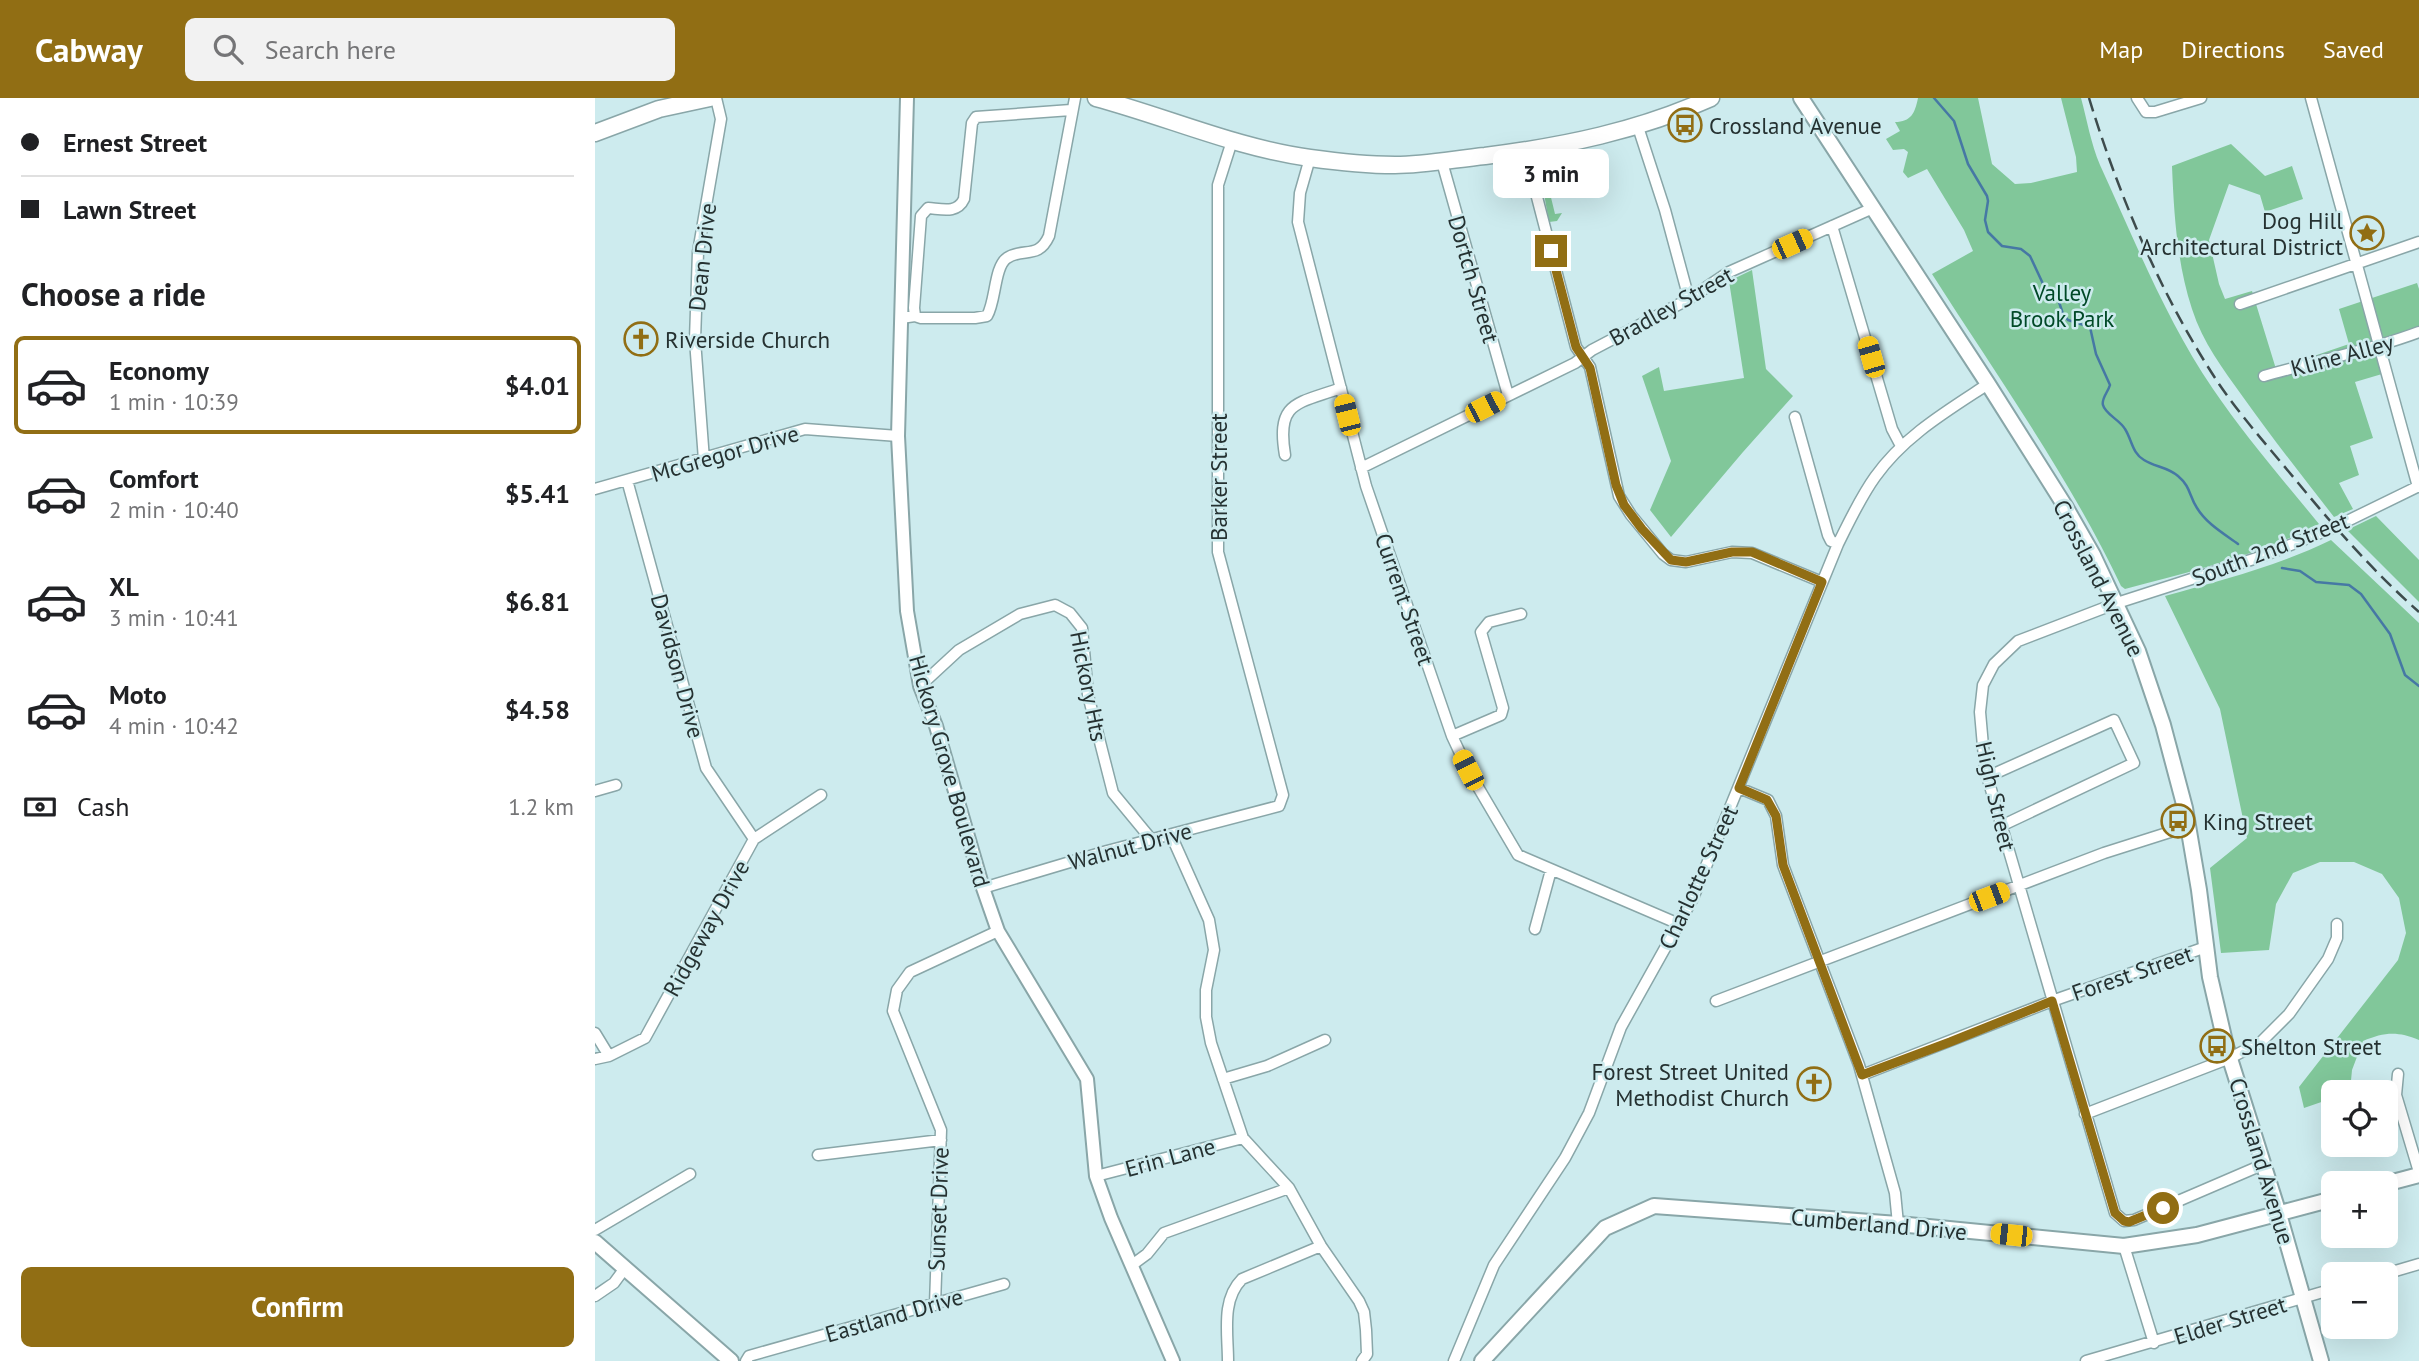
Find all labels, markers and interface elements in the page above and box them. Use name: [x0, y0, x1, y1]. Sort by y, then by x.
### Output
search box: [185, 18, 675, 81]
text: Cabway: [35, 28, 143, 71]
icon: search: [209, 30, 247, 68]
text: Search here: [265, 33, 396, 66]
text: Map: [2099, 34, 2143, 65]
text: Directions: [2181, 34, 2285, 65]
text: Saved: [2323, 34, 2384, 65]
bus stop icon: Crossland Avenue: [1666, 106, 1704, 144]
place label: Crossland Avenue: [1709, 111, 1882, 140]
text: Ernest Street: [63, 126, 207, 159]
callout: 3 min: [1493, 150, 1609, 198]
text: 3 min: [1523, 159, 1579, 188]
text: Lawn Street: [63, 193, 196, 226]
street label: Dean Drive: [682, 202, 722, 312]
place label: Dog Hill Architectural District: [2140, 206, 2343, 261]
street label: Dortch Street: [1442, 212, 1506, 346]
place icon: Dog Hill Architectural District: [2348, 214, 2386, 252]
car: [1769, 226, 1816, 262]
route end: [1535, 235, 1567, 267]
street label: Bradley Street: [1604, 260, 1738, 352]
text: Choose a ride: [21, 273, 206, 315]
park label: Valley Brook Park: [2010, 278, 2114, 333]
church icon: Riverside Church: [622, 320, 660, 358]
place label: Riverside Church: [665, 325, 830, 354]
street label: Kline Alley: [2287, 327, 2397, 383]
car: [1856, 334, 1887, 380]
icon: car: [25, 354, 88, 417]
text: Economy: [109, 354, 209, 387]
text: $4.01: [505, 369, 570, 402]
text: 1 min · 10:39: [109, 387, 239, 416]
car: [1462, 388, 1509, 426]
car: [1332, 392, 1363, 438]
street label: Barker Street: [1204, 413, 1233, 541]
street label: McGregor Drive: [648, 418, 802, 488]
icon: car: [25, 462, 88, 525]
text: Comfort: [109, 462, 199, 495]
text: $5.41: [505, 477, 570, 510]
text: 2 min · 10:40: [109, 495, 239, 524]
street label: Crossland Avenue: [2047, 495, 2151, 661]
street label: South 2nd Street: [2187, 506, 2353, 592]
street label: Current Street: [1369, 529, 1441, 669]
icon: car: [25, 570, 88, 633]
text: XL: [109, 570, 139, 603]
text: $6.81: [505, 585, 570, 618]
street label: Davidson Drive: [645, 591, 711, 741]
text: 3 min · 10:41: [109, 603, 239, 632]
street label: Hickory Hts: [1064, 628, 1114, 744]
street label: Hickory Grove Boulevard: [903, 652, 997, 890]
icon: car: [25, 678, 88, 741]
text: Moto: [109, 678, 167, 711]
text: $4.58: [505, 693, 570, 726]
text: 4 min · 10:42: [109, 711, 239, 740]
street label: High Street: [1969, 738, 2023, 854]
car: [1450, 747, 1487, 793]
icon: cash: [21, 788, 59, 826]
text: Cash: [77, 790, 129, 823]
text: 1.2 km: [508, 792, 574, 821]
street label: Charlotte Street: [1652, 800, 1744, 954]
bus stop icon: King Street: [2159, 802, 2197, 840]
place label: King Street: [2203, 807, 2313, 836]
street label: Walnut Drive: [1065, 816, 1195, 876]
street label: Ridgeway Drive: [656, 855, 756, 1001]
car: [1966, 880, 2013, 914]
street label: Forest Street: [2068, 939, 2197, 1007]
bus stop icon: Shelton Street: [2198, 1027, 2236, 1065]
place label: Shelton Street: [2241, 1032, 2382, 1061]
place label: Forest Street United Methodist Church: [1591, 1057, 1789, 1112]
church icon: Forest Street United Methodist Church: [1795, 1065, 1833, 1103]
street label: Crossland Avenue: [2223, 1074, 2301, 1248]
map controls: [2321, 1080, 2398, 1339]
button: locate: [2321, 1080, 2398, 1157]
street label: Erin Lane: [1122, 1131, 1218, 1183]
street label: Sunset Drive: [921, 1147, 955, 1271]
button: +: [2321, 1171, 2398, 1248]
route start: [2147, 1192, 2179, 1224]
street label: Cumberland Drive: [1790, 1202, 1968, 1246]
car: [1990, 1222, 2033, 1248]
button: −: [2321, 1262, 2398, 1339]
button: Confirm: [21, 1267, 574, 1347]
street label: Eastland Drive: [822, 1281, 966, 1349]
street label: Elder Street: [2170, 1289, 2290, 1351]

